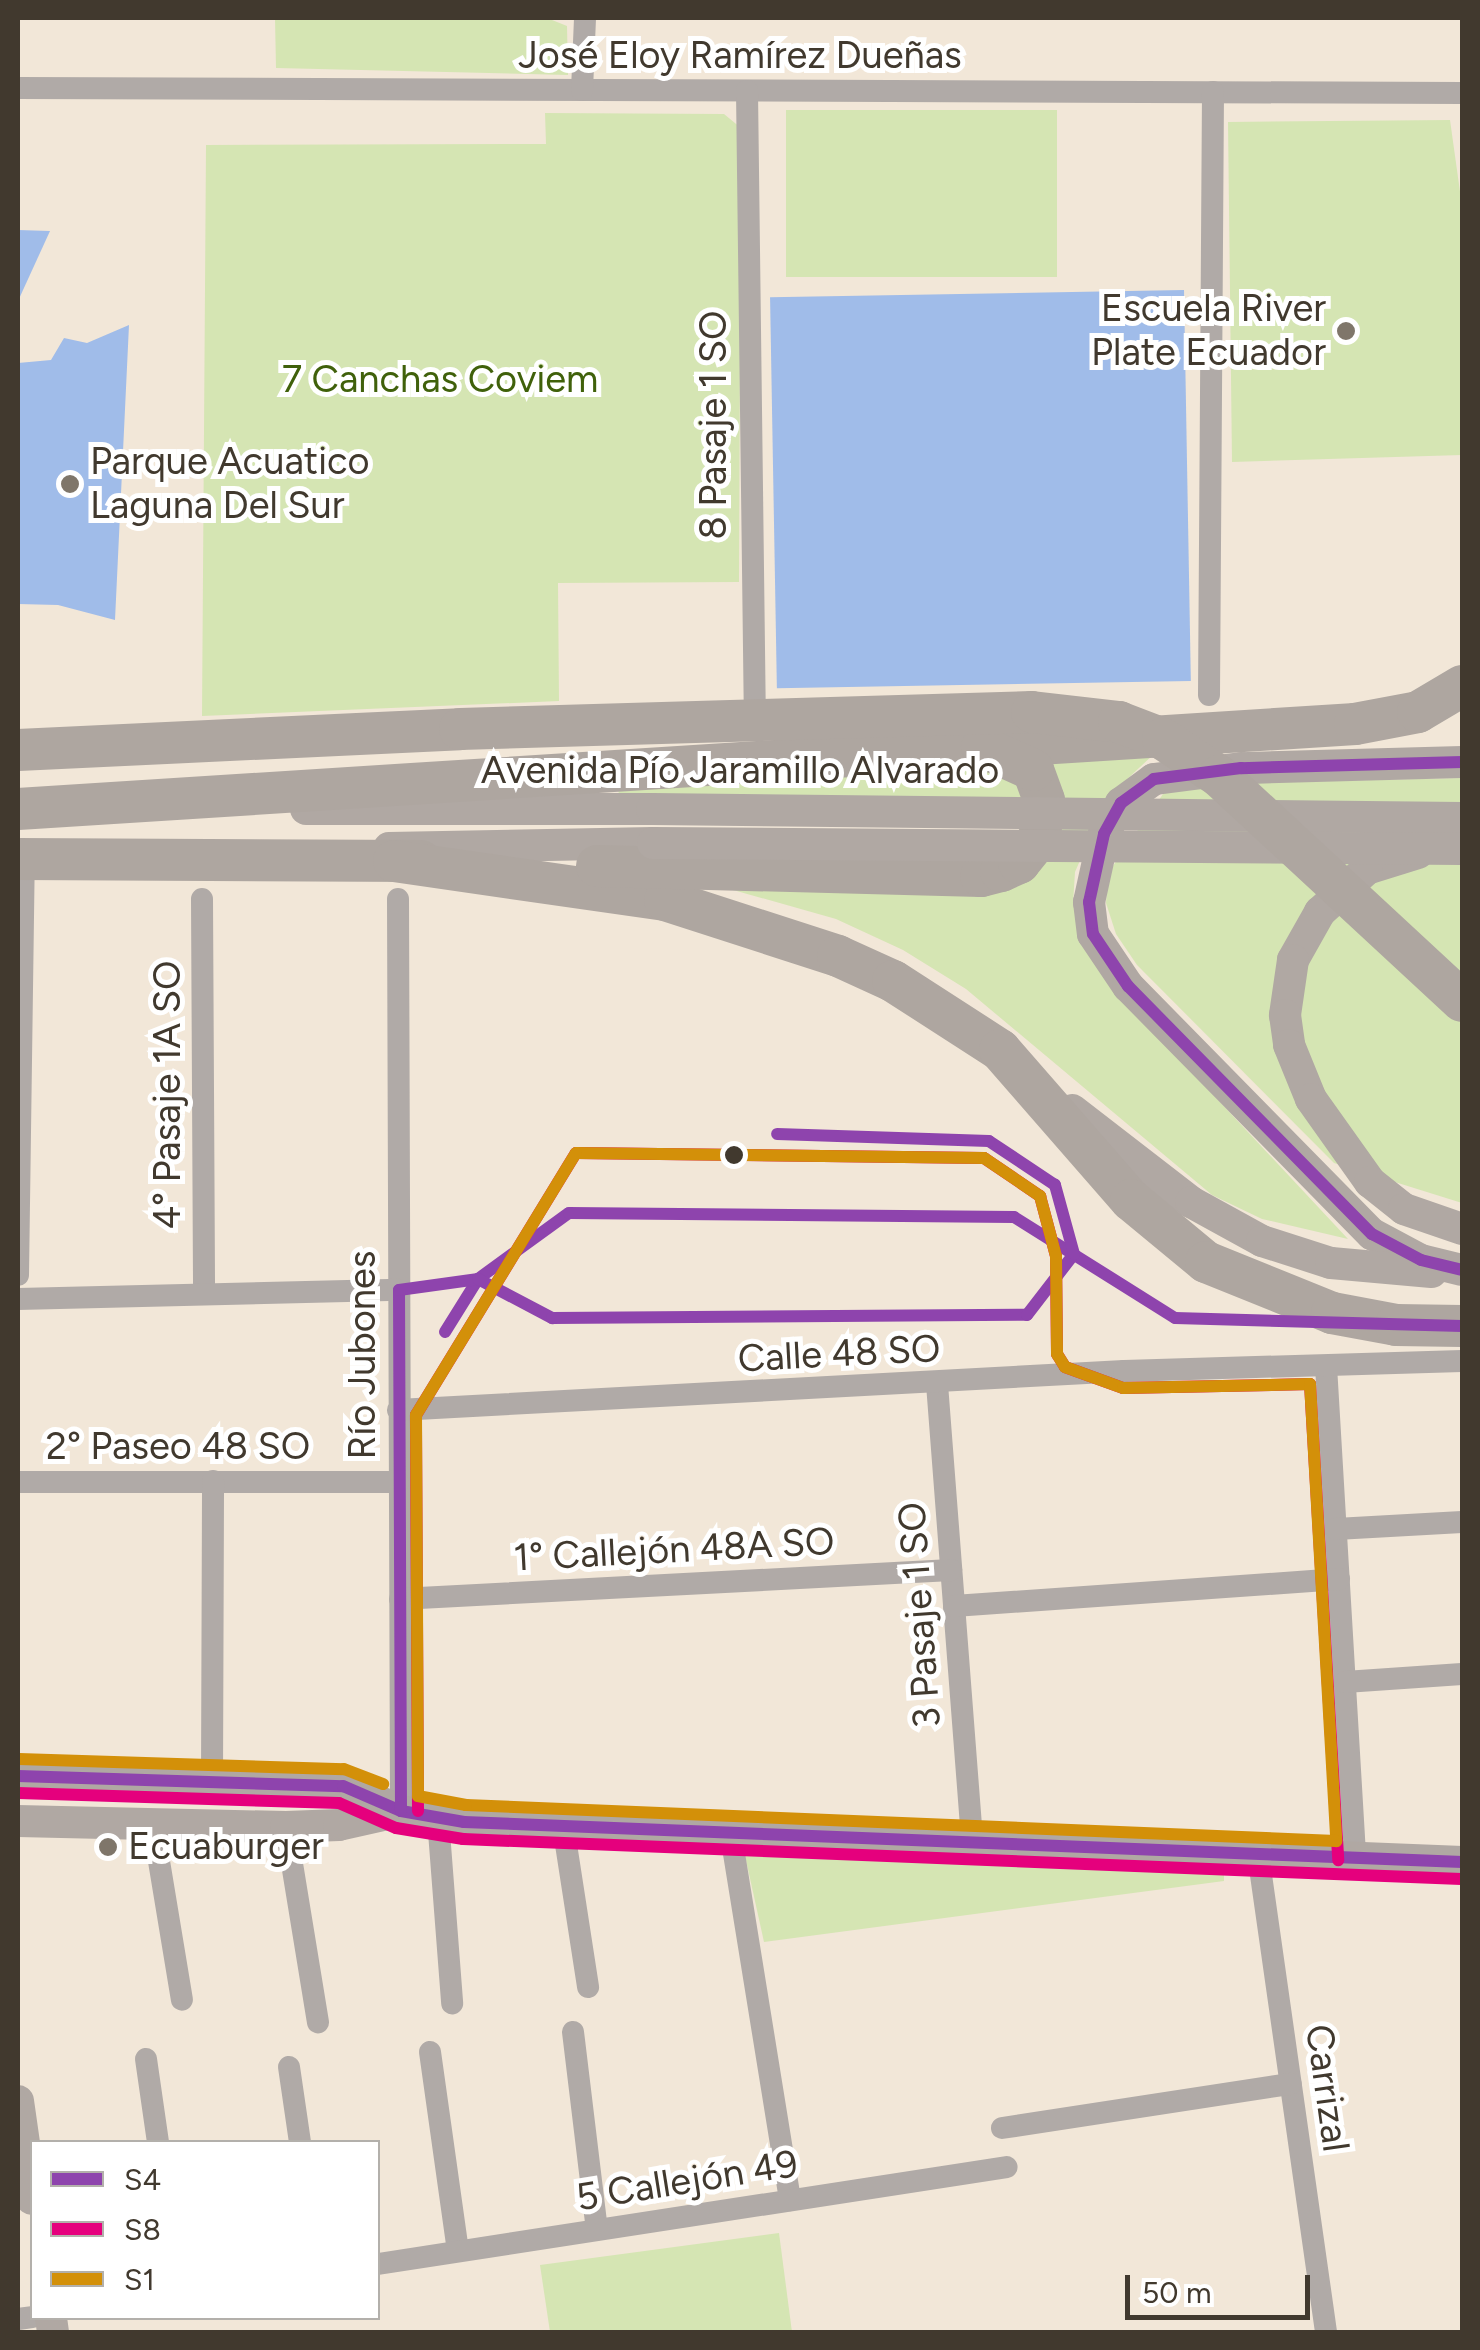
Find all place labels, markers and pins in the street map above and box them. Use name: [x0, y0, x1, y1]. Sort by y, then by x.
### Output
place label: Escuela River Plate Ecuador: [1091, 286, 1326, 376]
marker: Escuela River Plate Ecuador: [1335, 320, 1357, 342]
place label: Parque Acuatico Laguna Del Sur: [90, 439, 370, 528]
marker: Parque Acuatico Laguna Del Sur: [59, 473, 81, 495]
unlabelled marker: [724, 1145, 744, 1165]
place label: Ecuaburger: [128, 1824, 324, 1870]
marker: Ecuaburger: [97, 1836, 119, 1858]

